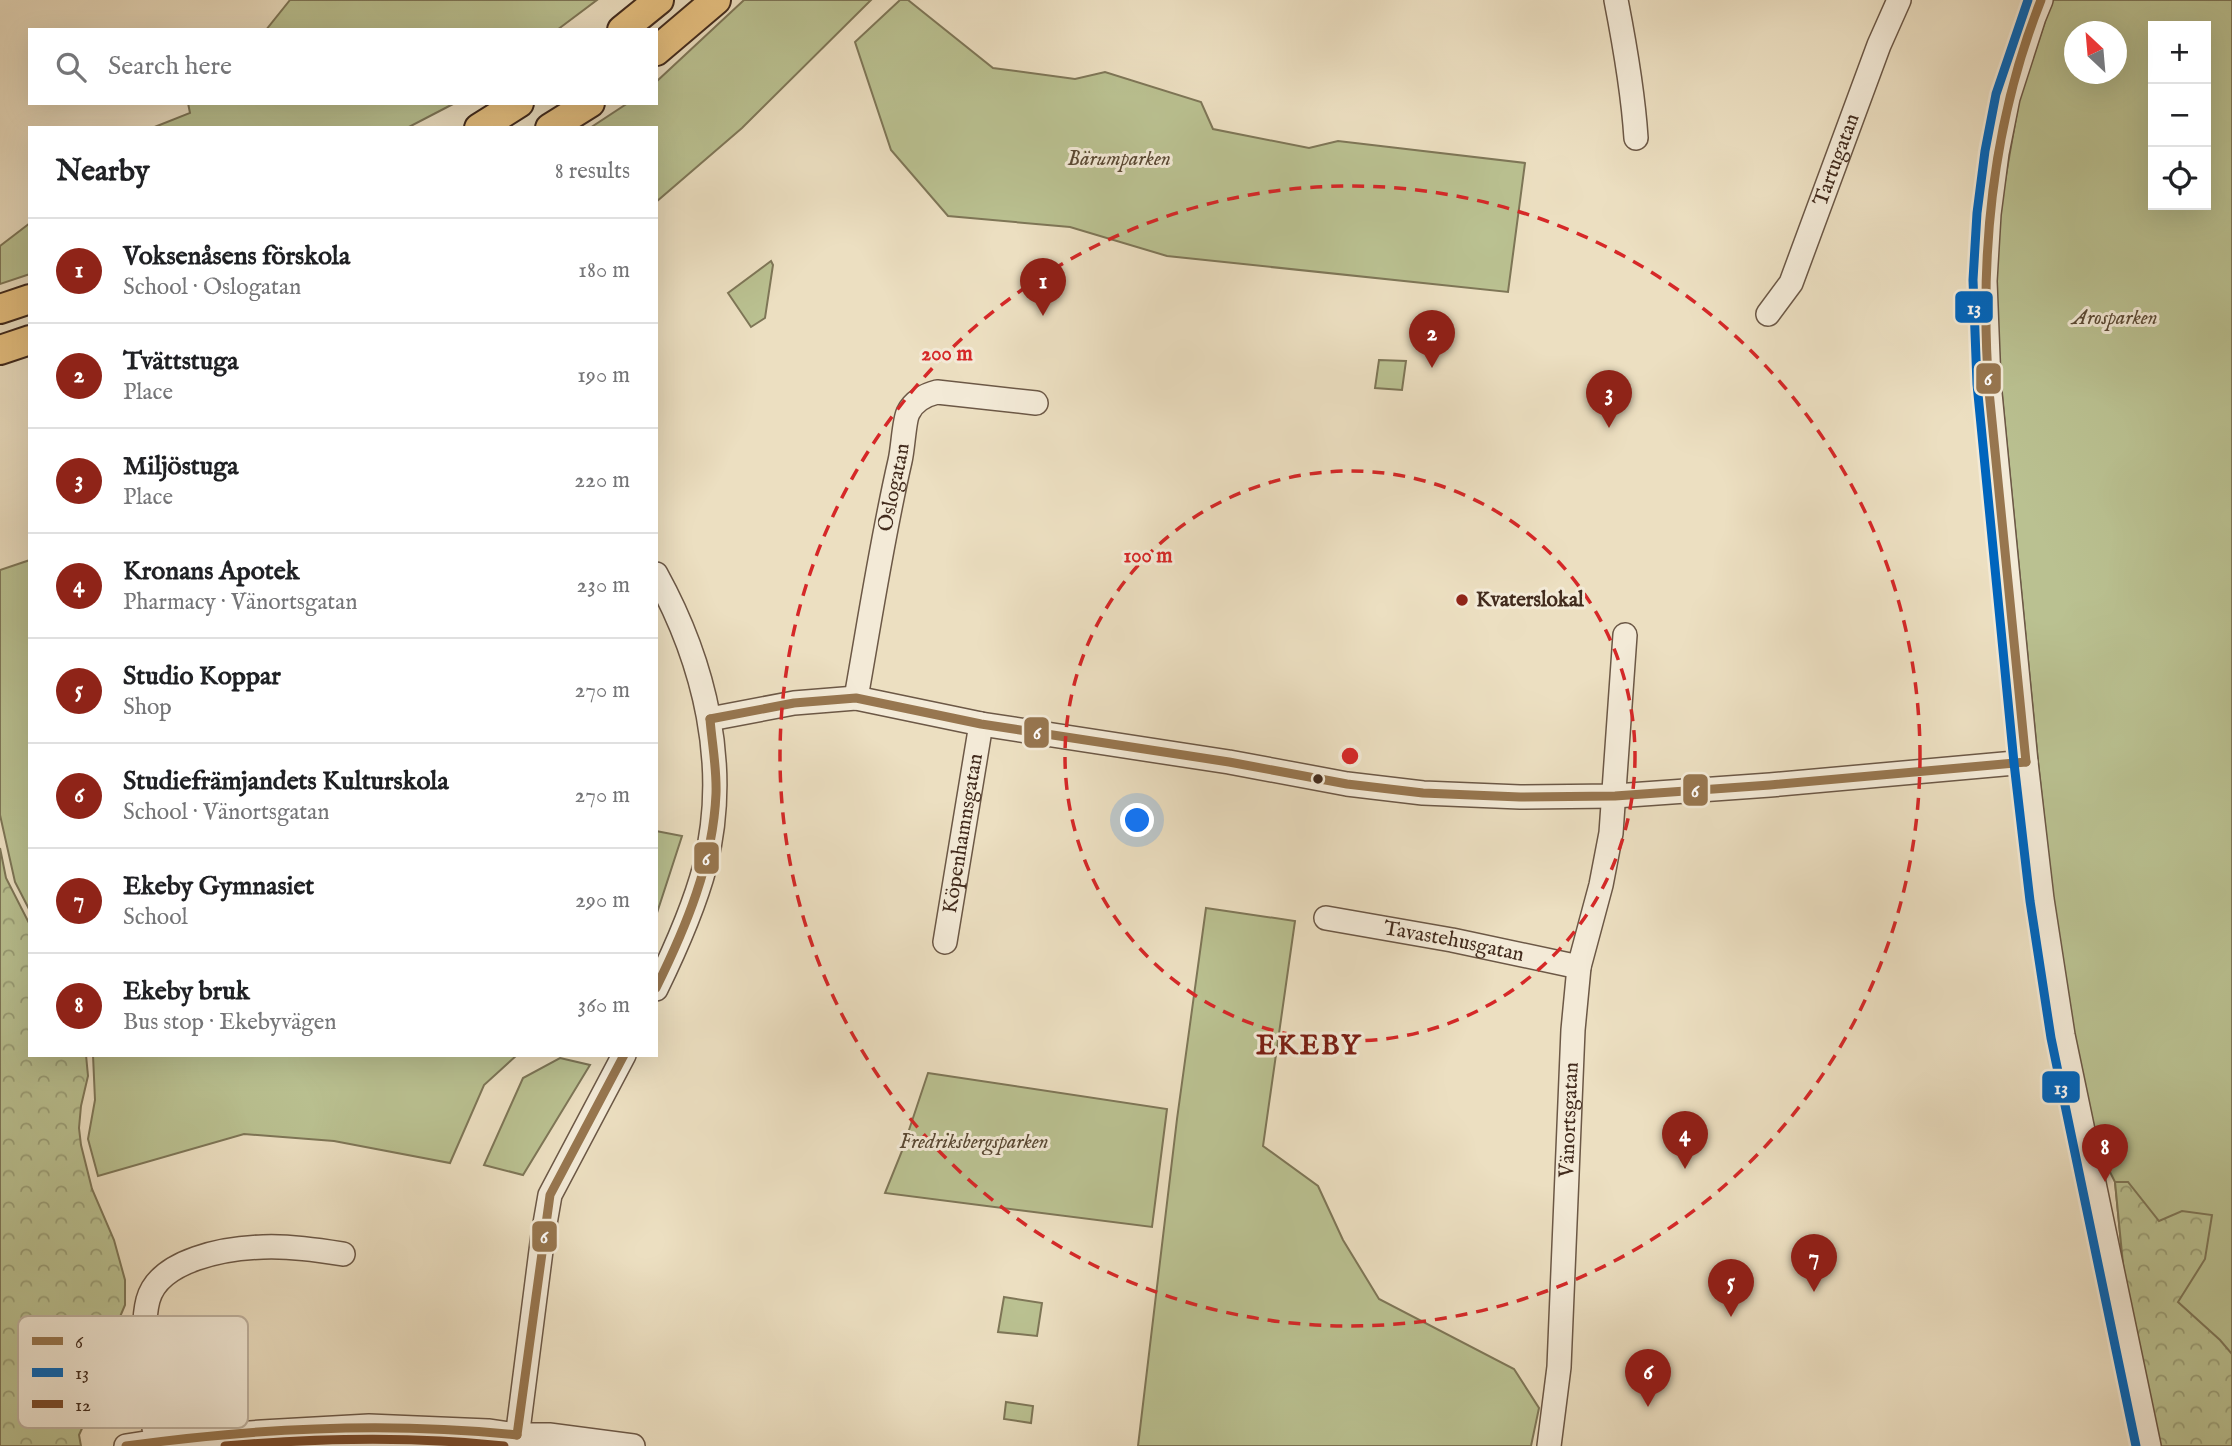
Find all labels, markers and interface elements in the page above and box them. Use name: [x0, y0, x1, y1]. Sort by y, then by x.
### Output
north arrow: [2064, 21, 2127, 84]
map controls: [2148, 21, 2211, 210]
button: +: [2148, 21, 2211, 84]
search box: [28, 28, 658, 105]
icon: search: [52, 48, 90, 86]
text: Search here: [108, 50, 232, 83]
button: −: [2148, 84, 2211, 147]
street label: Tartugatan: [1807, 110, 1866, 210]
park label: Bärumparken: [1067, 146, 1171, 173]
button: locate: [2148, 147, 2211, 210]
text: Nearby: [56, 153, 149, 191]
text: 8 results: [555, 157, 630, 186]
text: Voksenåsens förskola: [123, 240, 350, 273]
text: 1: [75, 256, 83, 285]
text: 180 m: [578, 256, 630, 285]
pin: 1: [1020, 258, 1066, 316]
text: School · Oslogatan: [123, 273, 301, 302]
line badge: 13: [1954, 290, 1994, 324]
text: 13: [1967, 297, 1981, 321]
park label: Arosparken: [2070, 305, 2158, 332]
pin: 2: [1409, 310, 1455, 368]
text: 200 m: [921, 341, 973, 368]
text: Tvättstuga: [123, 345, 239, 378]
text: 2: [74, 361, 84, 390]
text: 190 m: [577, 361, 630, 390]
line badge: 6: [1975, 362, 2002, 395]
text: 6: [1984, 368, 1993, 392]
pin: 3: [1586, 370, 1632, 428]
text: Place: [123, 378, 173, 407]
street label: Oslogatan: [872, 442, 916, 534]
text: Miljöstuga: [123, 450, 239, 483]
text: 3: [75, 466, 83, 495]
text: 220 m: [574, 466, 630, 495]
text: Place: [123, 483, 173, 512]
text: 100 m: [1123, 543, 1173, 570]
text: Kronans Apotek: [123, 555, 299, 588]
text: 4: [73, 571, 85, 600]
text: 230 m: [577, 571, 630, 600]
place label: Kvaterslokal: [1476, 587, 1585, 614]
text: Pharmacy · Vänortsgatan: [123, 588, 357, 617]
marker: Kvaterslokal: [1454, 592, 1470, 608]
text: Studio Koppar: [123, 660, 281, 693]
text: 5: [75, 676, 83, 705]
text: 270 m: [575, 676, 630, 705]
text: Shop: [123, 693, 172, 722]
line badge: 6: [1023, 716, 1050, 749]
text: 6: [1033, 722, 1042, 746]
centre of rings: [1338, 744, 1362, 768]
street label: Köpenhamnsgatan: [936, 751, 989, 915]
text: Studiefrämjandets Kulturskola: [123, 765, 449, 798]
unlabelled marker: [1311, 772, 1325, 786]
line badge: 6: [1682, 773, 1709, 807]
text: 6: [1691, 780, 1700, 804]
text: 6: [74, 781, 84, 810]
text: 270 m: [575, 781, 630, 810]
text: School · Vänortsgatan: [123, 798, 329, 827]
your location: [1120, 803, 1154, 837]
line badge: 6: [693, 841, 720, 875]
text: 6: [702, 848, 711, 872]
text: Ekeby Gymnasiet: [123, 870, 314, 903]
text: 7: [74, 886, 84, 915]
text: 290 m: [575, 886, 630, 915]
text: School: [123, 903, 188, 932]
street label: Tavastehusgatan: [1382, 915, 1527, 968]
text: Ekeby bruk: [123, 975, 250, 1008]
text: 8: [74, 991, 84, 1020]
text: 360 m: [578, 991, 630, 1020]
text: Bus stop · Ekebyvägen: [123, 1008, 337, 1037]
district label: EKEBY: [1256, 1029, 1362, 1064]
street label: Vänortsgatan: [1553, 1062, 1585, 1179]
line badge: 13: [2041, 1070, 2081, 1104]
text: 13: [2054, 1077, 2068, 1101]
pin: 4: [1662, 1111, 1708, 1169]
pin: 8: [2082, 1124, 2128, 1182]
park label: Fredriksbergsparken: [899, 1129, 1049, 1156]
line badge: 6: [531, 1220, 558, 1253]
text: 6: [540, 1226, 549, 1250]
pin: 7: [1791, 1234, 1837, 1292]
pin: 5: [1708, 1259, 1754, 1317]
legend: [18, 1316, 248, 1428]
text: 6: [75, 1331, 84, 1355]
pin: 6: [1625, 1349, 1671, 1407]
text: 13: [75, 1362, 89, 1386]
text: 12: [75, 1394, 91, 1418]

